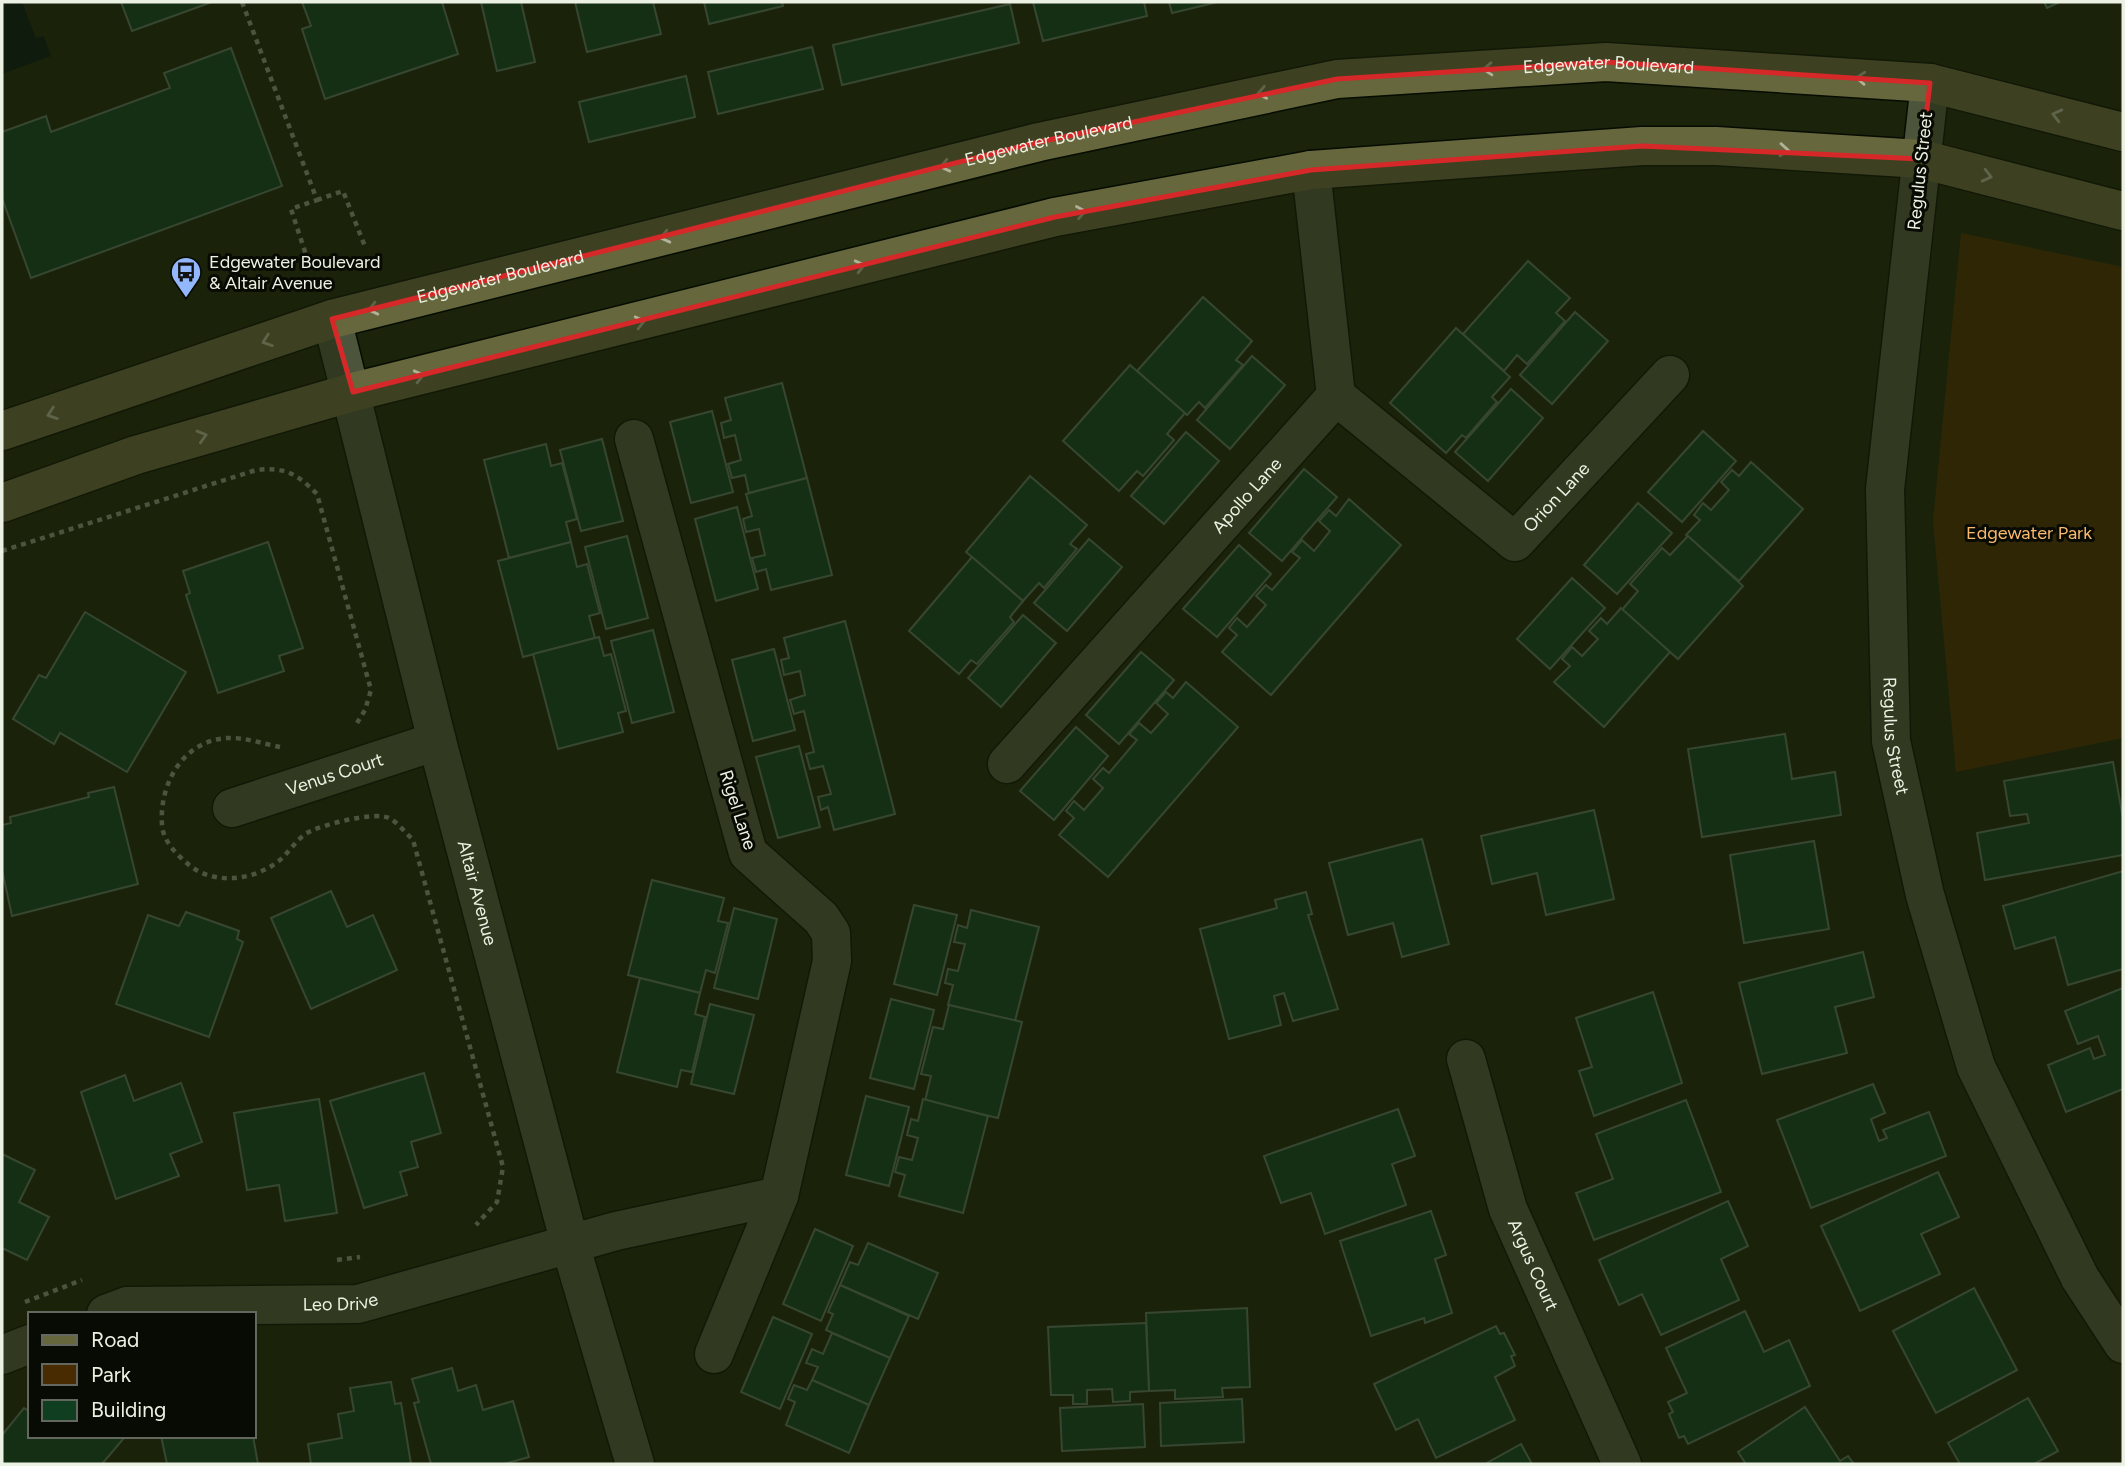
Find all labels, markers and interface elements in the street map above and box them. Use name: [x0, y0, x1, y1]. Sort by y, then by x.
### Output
street label: Edgewater Boulevard: [1522, 51, 1695, 79]
one-way arrow: [1482, 62, 1493, 77]
one-way arrow: [1856, 71, 1867, 86]
one-way arrow: [1256, 85, 1268, 100]
one-way arrow: [2051, 109, 2063, 123]
street label: Edgewater Boulevard: [962, 111, 1135, 171]
street label: Regulus Street: [1903, 111, 1937, 231]
one-way arrow: [1779, 142, 1790, 157]
one-way arrow: [939, 158, 951, 172]
one-way arrow: [1981, 168, 1993, 182]
one-way arrow: [1075, 205, 1087, 220]
one-way arrow: [659, 228, 671, 243]
street label: Edgewater Boulevard: [414, 245, 586, 308]
place label: Edgewater Boulevard & Altair Avenue: [209, 251, 381, 294]
bus stop icon: Edgewater Boulevard & Altair Avenue: [169, 255, 203, 299]
one-way arrow: [854, 260, 866, 274]
one-way arrow: [367, 301, 379, 315]
one-way arrow: [634, 316, 646, 330]
one-way arrow: [262, 333, 274, 347]
one-way arrow: [413, 370, 425, 384]
one-way arrow: [46, 406, 58, 420]
one-way arrow: [196, 430, 208, 444]
street label: Apollo Lane: [1207, 453, 1287, 538]
street label: Orion Lane: [1519, 458, 1594, 537]
park label: Edgewater Park: [1966, 522, 2092, 544]
street label: Regulus Street: [1878, 677, 1914, 797]
street label: Venus Court: [283, 748, 386, 801]
street label: Rigel Lane: [715, 767, 761, 853]
street label: Altair Avenue: [453, 838, 502, 948]
street label: Argus Court: [1503, 1216, 1563, 1314]
street label: Leo Drive: [303, 1288, 381, 1315]
legend: [28, 1312, 256, 1438]
text: Road: [91, 1327, 139, 1352]
text: Park: [91, 1362, 132, 1387]
text: Building: [91, 1397, 166, 1422]

